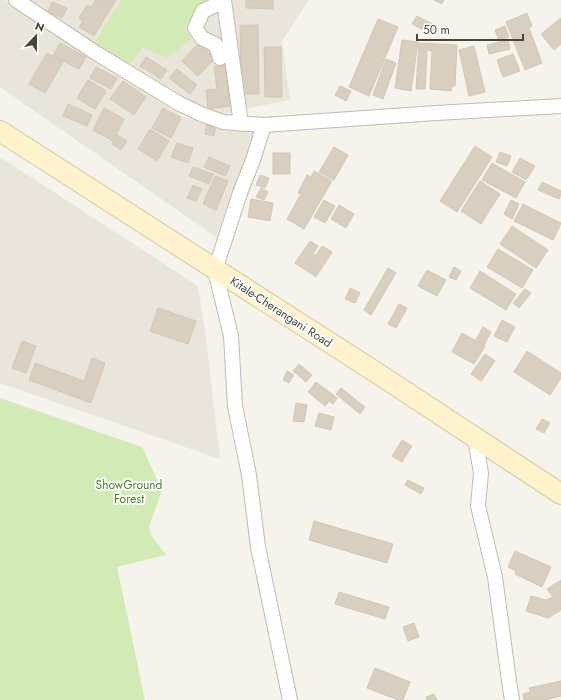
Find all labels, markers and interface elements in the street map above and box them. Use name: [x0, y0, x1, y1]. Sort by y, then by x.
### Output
north arrow: [16, 16, 56, 56]
scale bar: [417, 16, 523, 42]
text: N: [33, 18, 47, 36]
text: 50 m: [423, 21, 450, 39]
street label: Kitale-Cherangani Road: [226, 272, 336, 352]
park label: ShowGround Forest: [96, 476, 162, 508]

